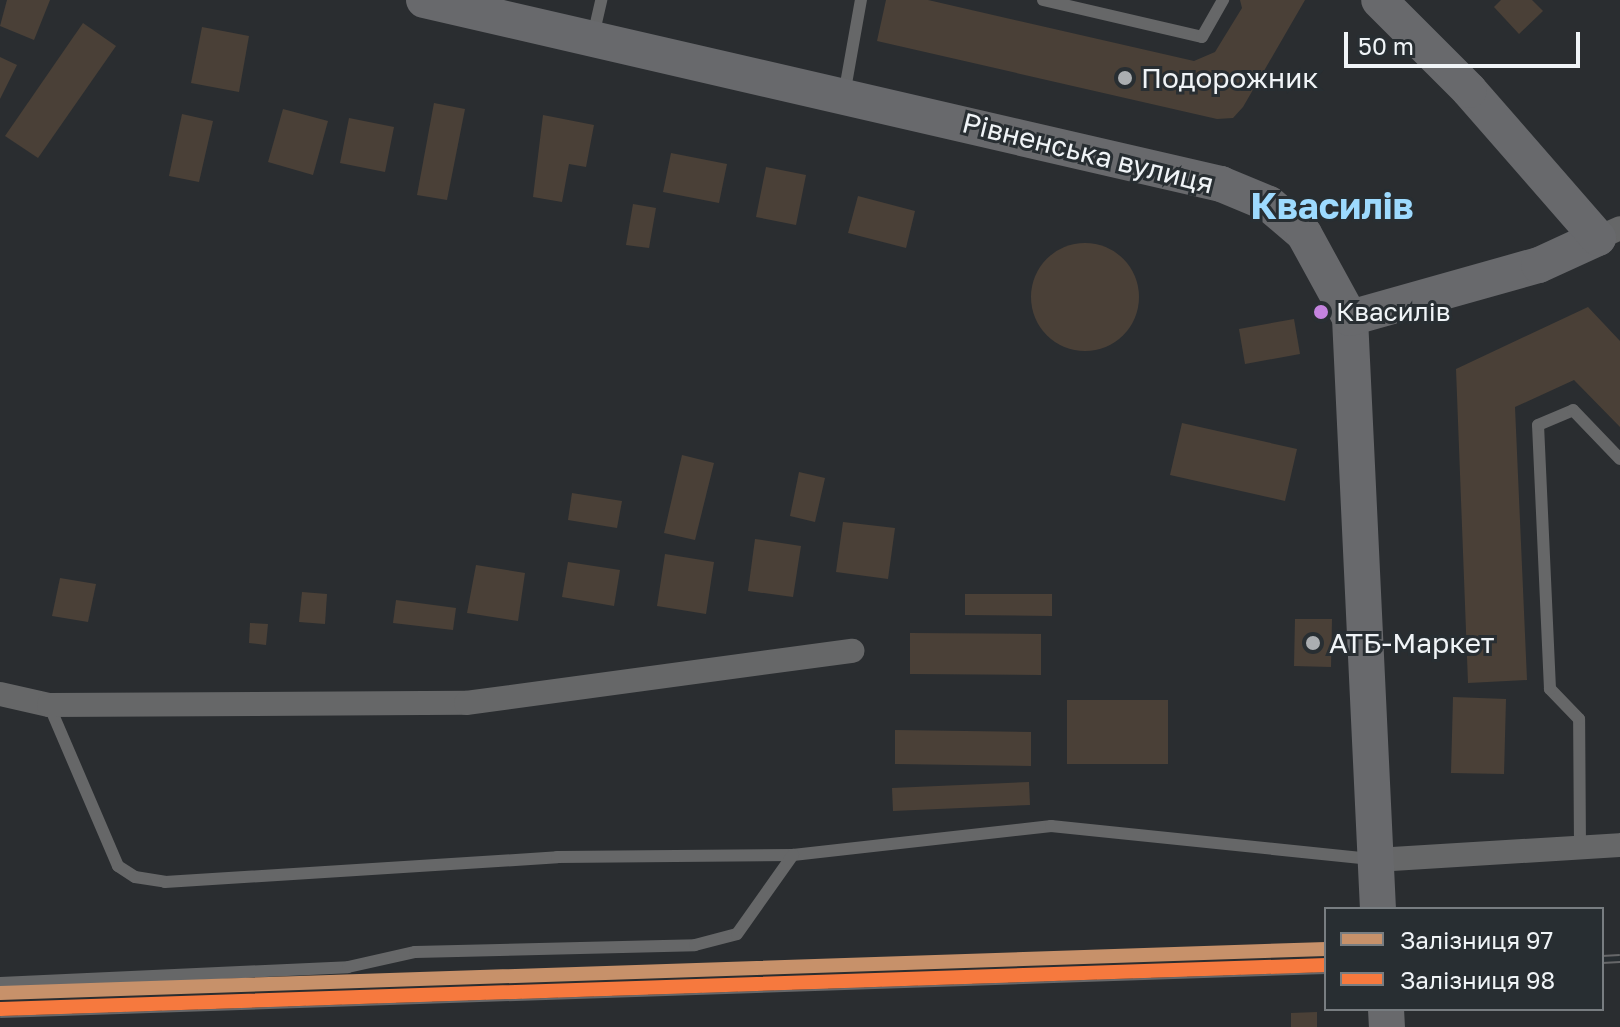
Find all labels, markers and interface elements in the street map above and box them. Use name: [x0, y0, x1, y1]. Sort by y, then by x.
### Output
scale bar: [1348, 16, 1584, 66]
text: 50 m: [1358, 31, 1414, 60]
place label: Подорожник: [1141, 61, 1318, 95]
marker: Подорожник: [1116, 69, 1134, 87]
street label: Рівненська вулиця: [959, 105, 1217, 201]
district label: Квасилів: [1250, 184, 1414, 228]
place label: Квасилів: [1336, 296, 1450, 328]
marker: Квасилів: [1313, 304, 1329, 320]
place label: АТБ-Маркет: [1329, 626, 1494, 660]
marker: АТБ-Маркет: [1304, 634, 1322, 652]
legend: [1324, 907, 1604, 1011]
text: Залізниця 97: [1400, 925, 1553, 954]
text: Залізниця 98: [1400, 965, 1555, 994]

